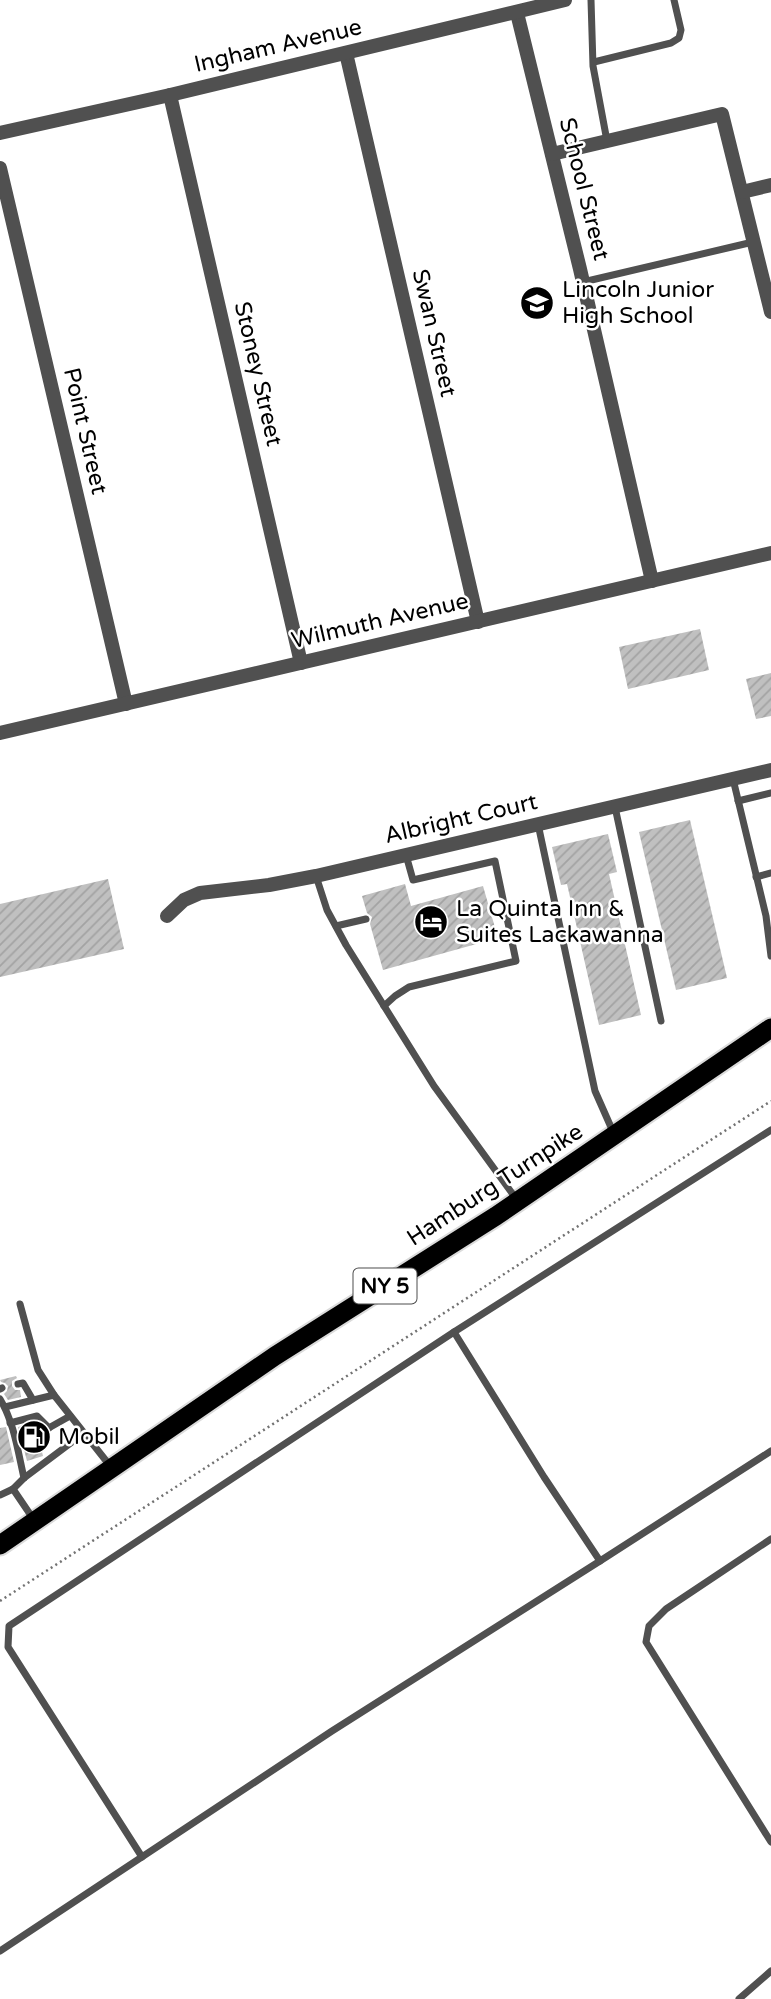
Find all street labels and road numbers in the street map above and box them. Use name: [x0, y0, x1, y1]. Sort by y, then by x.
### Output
street label: Ingham Avenue: [191, 13, 365, 79]
street label: School Street: [553, 115, 615, 263]
street label: Swan Street: [406, 266, 462, 400]
street label: Stoney Street: [228, 299, 288, 449]
street label: Point Street: [57, 365, 113, 497]
street label: Wilmuth Avenue: [289, 587, 471, 655]
street label: Albright Court: [382, 788, 540, 850]
street label: Hamburg Turnpike: [402, 1118, 588, 1252]
road number: NY 5: [354, 1268, 416, 1304]

